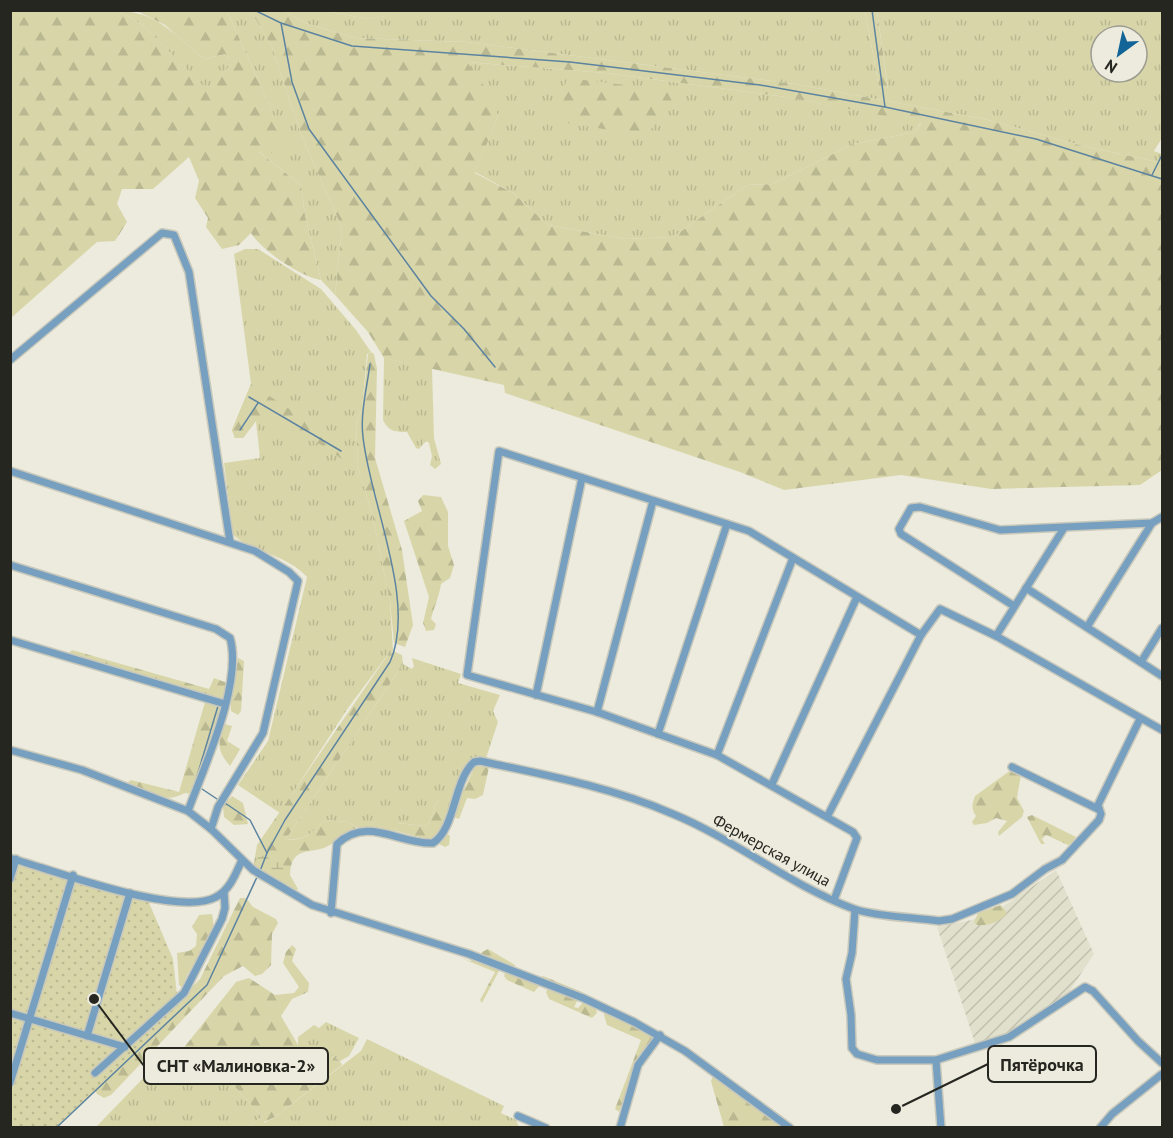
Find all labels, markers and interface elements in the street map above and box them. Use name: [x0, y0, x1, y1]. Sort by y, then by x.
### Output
north arrow: [1089, 24, 1149, 84]
text: N: [1101, 55, 1121, 78]
street label: Фермерская улица: [710, 809, 834, 891]
callout: Пятёрочка: [988, 1046, 1096, 1082]
callout: СНТ «Малиновка-2»: [144, 1048, 328, 1084]
text: Пятёрочка: [1000, 1053, 1084, 1076]
text: СНТ «Малиновка-2»: [157, 1054, 316, 1077]

